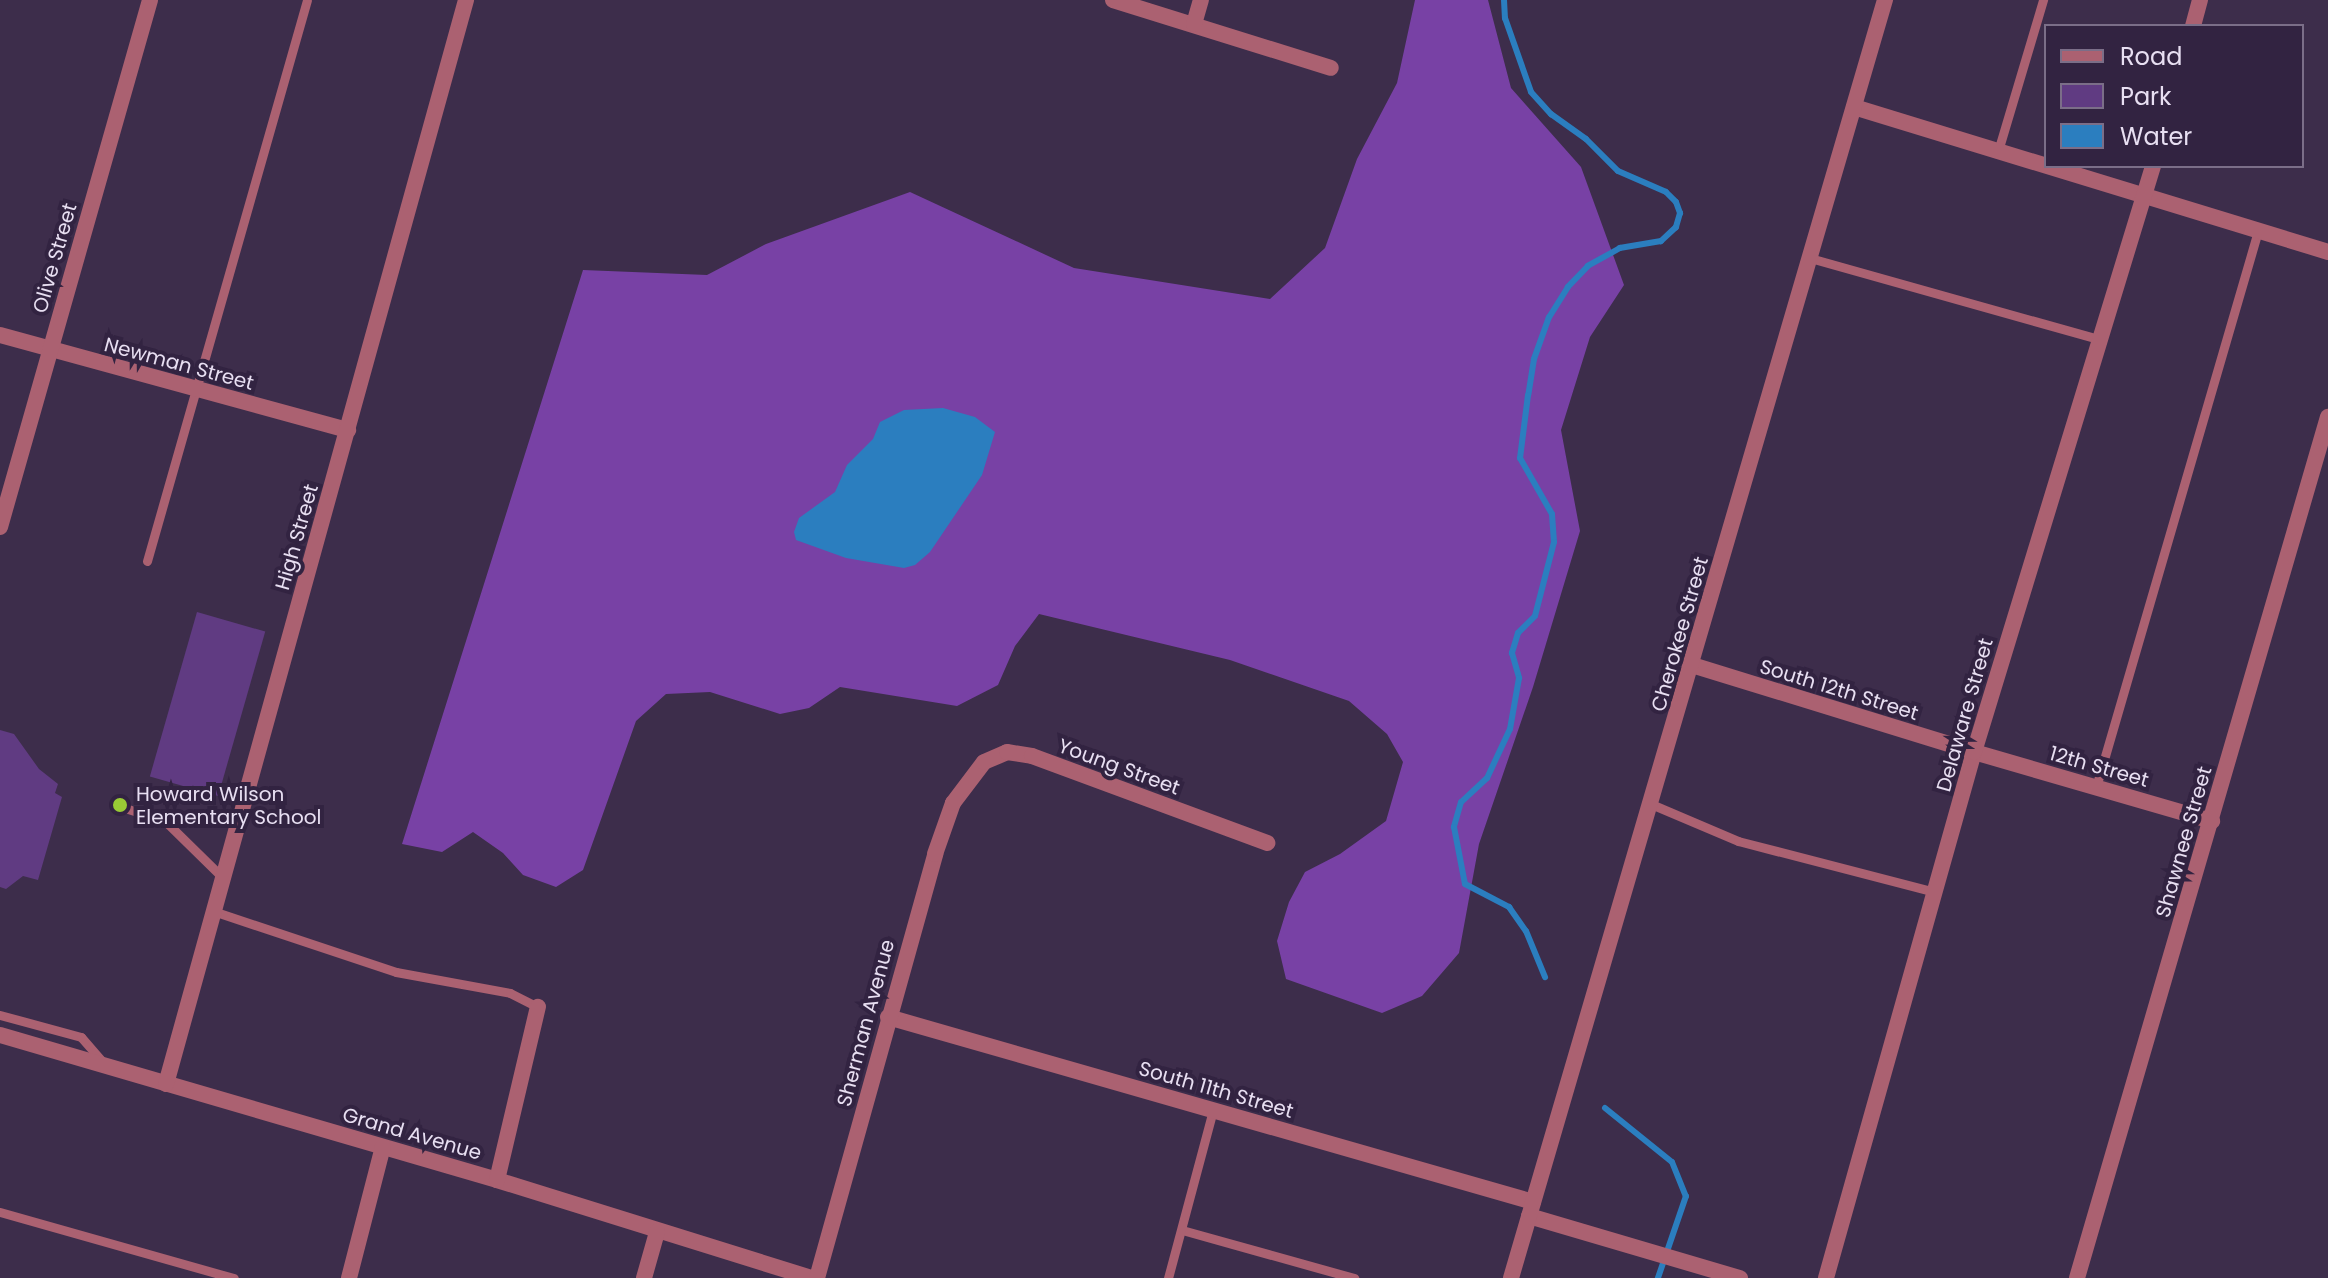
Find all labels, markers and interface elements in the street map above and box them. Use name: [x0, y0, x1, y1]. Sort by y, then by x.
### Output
legend: [2044, 24, 2304, 168]
text: Road: [2120, 40, 2182, 73]
text: Park: [2120, 80, 2171, 113]
text: Water: [2120, 120, 2192, 153]
street label: Olive Street: [28, 200, 82, 316]
street label: Newman Street: [102, 333, 256, 395]
street label: High Street: [270, 481, 324, 593]
street label: Cherokee Street: [1646, 554, 1714, 714]
street label: Delaware Street: [1932, 635, 1998, 795]
street label: South 12th Street: [1757, 654, 1921, 726]
street label: Young Street: [1055, 734, 1183, 800]
street label: 12th Street: [2047, 741, 2151, 793]
street label: Shawnee Street: [2151, 764, 2217, 920]
place label: Howard Wilson Elementary School: [136, 782, 321, 829]
marker: Howard Wilson Elementary School: [111, 796, 129, 814]
street label: Sherman Avenue: [832, 937, 900, 1109]
street label: South 11th Street: [1136, 1056, 1296, 1124]
street label: Grand Avenue: [340, 1103, 484, 1165]

